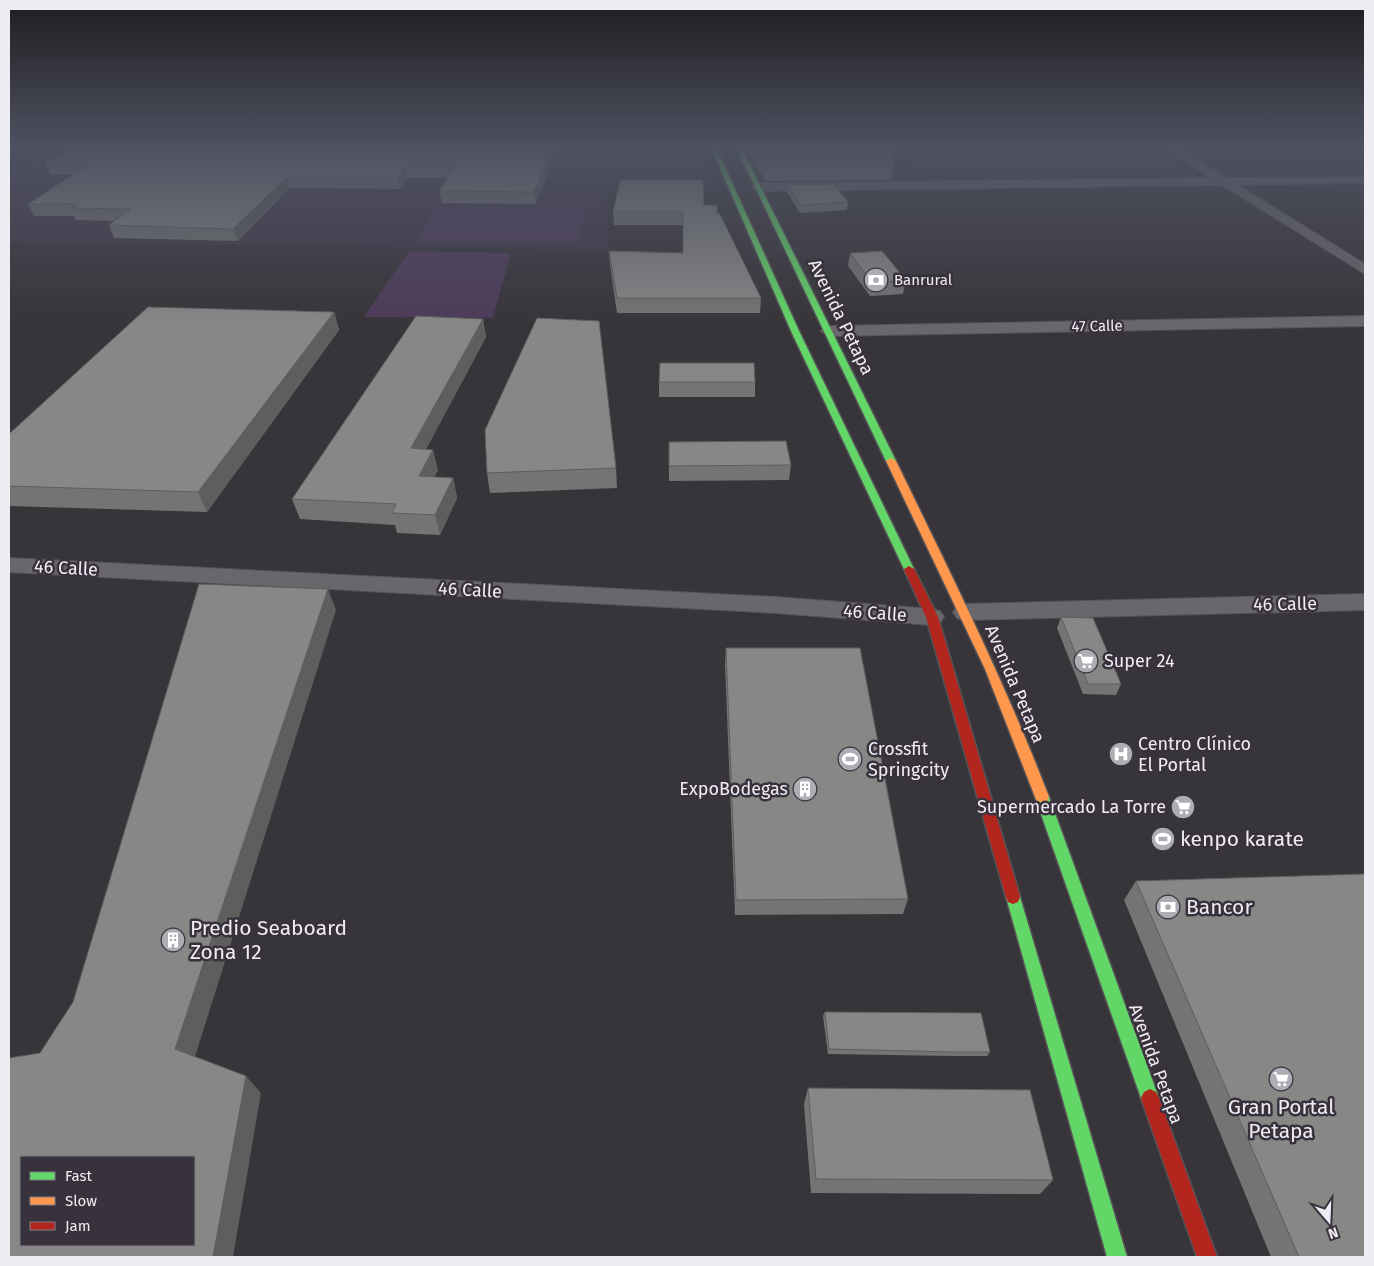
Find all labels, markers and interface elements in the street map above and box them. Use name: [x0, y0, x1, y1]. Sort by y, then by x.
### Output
street label: Avenida Petapa: [803, 256, 879, 378]
bank icon: Banrural: [863, 267, 889, 293]
place label: Banrural: [894, 271, 953, 289]
street label: 47 Calle: [1071, 317, 1123, 335]
street label: 46 Calle: [34, 555, 98, 581]
street label: 46 Calle: [438, 577, 502, 603]
street label: 46 Calle: [1253, 592, 1317, 616]
street label: 46 Calle: [842, 600, 908, 626]
street label: Avenida Petapa: [980, 622, 1050, 746]
supermarket icon: Super 24: [1073, 648, 1099, 674]
place label: Super 24: [1104, 650, 1175, 672]
place label: Centro Clínico El Portal: [1138, 733, 1251, 776]
place label: Crossfit Springcity: [868, 738, 949, 781]
hospital icon: Centro Clínico El Portal: [1108, 741, 1134, 767]
sports icon: Crossfit Springcity: [837, 746, 863, 772]
building icon: ExpoBodegas: [792, 776, 818, 802]
place label: ExpoBodegas: [679, 778, 788, 800]
supermarket icon: Supermercado La Torre: [1170, 794, 1196, 820]
place label: Supermercado La Torre: [977, 796, 1166, 818]
sports icon: kenpo karate: [1150, 826, 1176, 852]
place label: kenpo karate: [1180, 826, 1304, 852]
bank icon: Bancor: [1155, 894, 1181, 920]
place label: Bancor: [1186, 894, 1253, 920]
place label: Predio Seaboard Zona 12: [190, 915, 347, 965]
building icon: Predio Seaboard Zona 12: [160, 927, 186, 953]
street label: Avenida Petapa: [1124, 1001, 1188, 1127]
supermarket icon: Gran Portal Petapa: [1268, 1066, 1294, 1092]
place label: Gran Portal Petapa: [1228, 1094, 1334, 1144]
legend: [20, 1156, 195, 1246]
text: Fast: [65, 1167, 92, 1185]
text: Slow: [65, 1192, 97, 1210]
north arrow: [1304, 1196, 1354, 1246]
text: Jam: [65, 1217, 91, 1235]
text: N: [1326, 1223, 1340, 1242]

